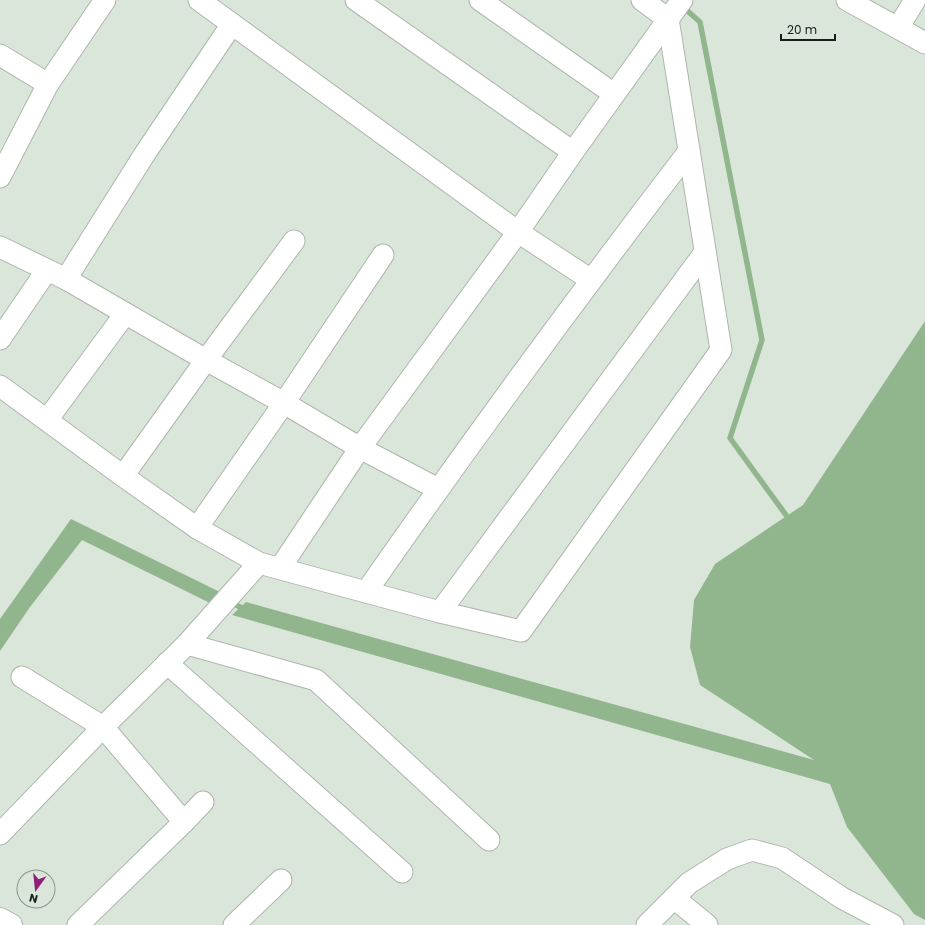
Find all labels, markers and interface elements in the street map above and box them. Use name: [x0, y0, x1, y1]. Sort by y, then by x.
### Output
scale bar: [781, 16, 835, 42]
text: 20 m: [787, 21, 817, 38]
north arrow: [16, 869, 56, 909]
text: N: [27, 890, 39, 907]

